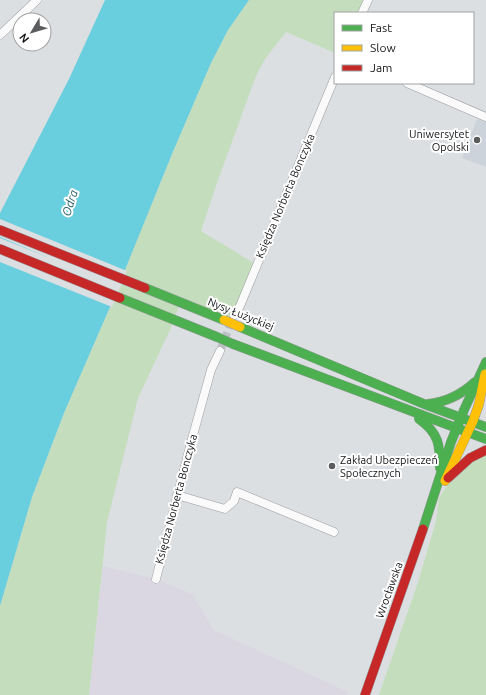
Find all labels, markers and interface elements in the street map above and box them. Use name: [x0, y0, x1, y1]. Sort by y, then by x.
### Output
north arrow: [12, 12, 52, 52]
legend: [334, 12, 474, 84]
text: Fast: [370, 21, 392, 34]
text: N: [17, 31, 31, 45]
text: Slow: [370, 41, 396, 54]
text: Jam: [370, 61, 392, 74]
place label: Uniwersytet Opolski: [409, 128, 470, 153]
street label: Księdza Norberta Bonczyka: [253, 132, 317, 260]
marker: Uniwersytet Opolski: [472, 135, 482, 145]
water label: Odra: [59, 188, 80, 218]
street label: Nysy Łużyckiej: [206, 295, 276, 333]
street label: Księdza Norberta Bonczyka: [153, 433, 199, 565]
place label: Zakład Ubezpieczeń Społecznych: [340, 454, 438, 479]
marker: Zakład Ubezpieczeń Społecznych: [327, 461, 337, 471]
street label: Wrocławska: [373, 560, 405, 620]

